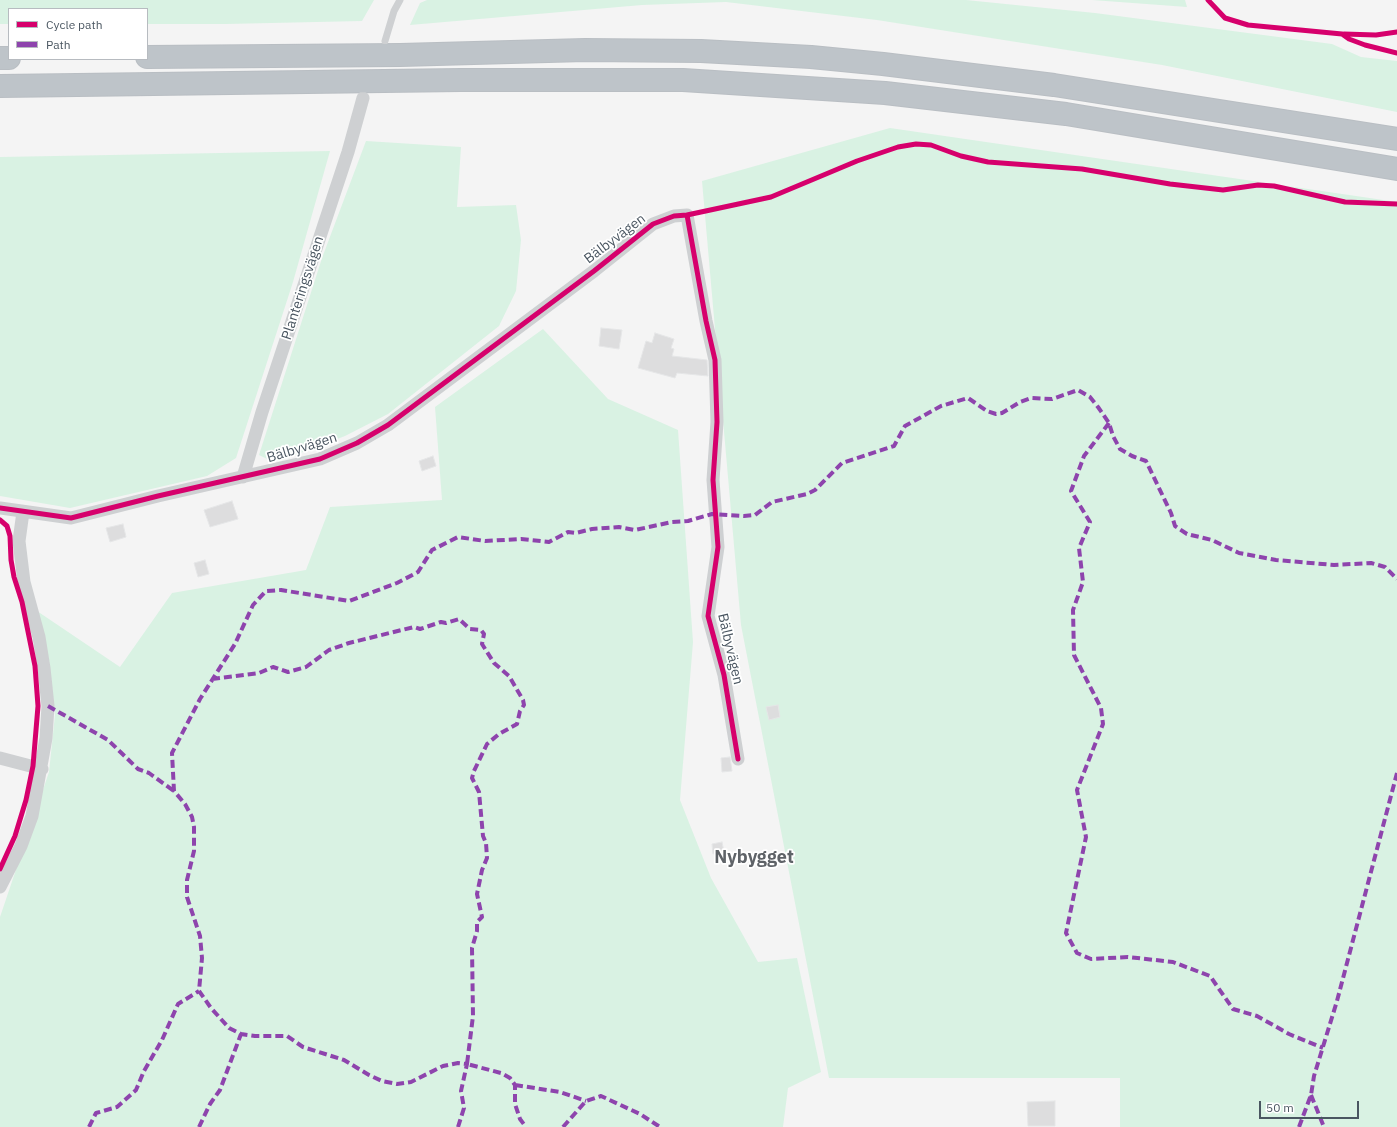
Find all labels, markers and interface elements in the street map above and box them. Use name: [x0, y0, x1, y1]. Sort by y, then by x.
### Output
legend: [8, 8, 148, 60]
text: Cycle path: [46, 17, 103, 32]
text: Path: [46, 37, 71, 52]
street label: Bälbyvägen: [581, 210, 649, 268]
street label: Planteringsvägen: [278, 234, 328, 342]
street label: Bälbyvägen: [265, 429, 339, 467]
street label: Bälbyvägen: [714, 612, 746, 686]
district label: Nybygget: [714, 847, 794, 869]
scale bar: [1261, 1093, 1361, 1119]
text: 50 m: [1266, 1100, 1294, 1115]

